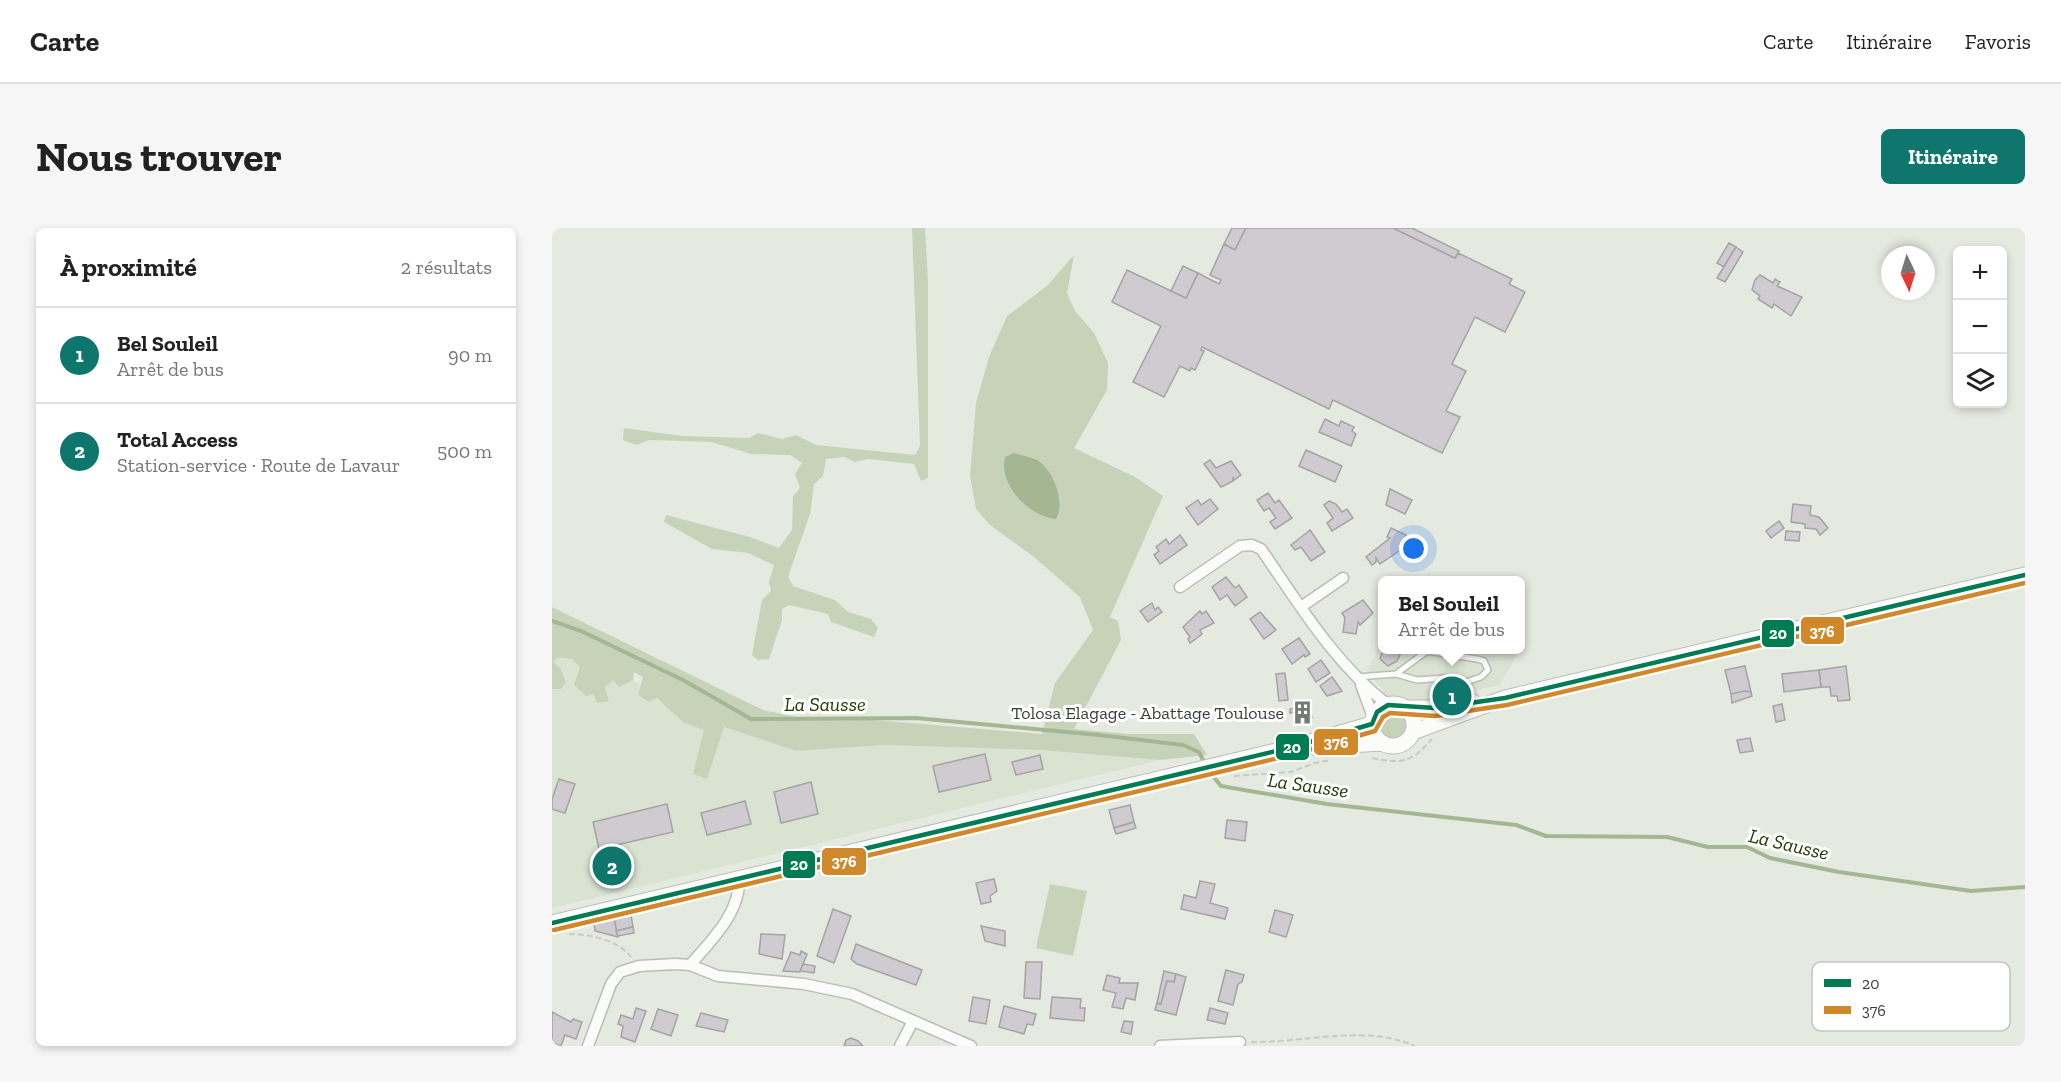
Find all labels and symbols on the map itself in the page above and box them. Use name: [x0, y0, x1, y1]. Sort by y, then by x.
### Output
north arrow: [1881, 246, 1935, 300]
your location: [1399, 534, 1428, 563]
line badge: 376: [1800, 616, 1845, 645]
line badge: 20: [1761, 619, 1795, 648]
text: 376: [1809, 622, 1835, 641]
text: 20: [1769, 624, 1787, 643]
pin: 1: [1432, 674, 1472, 718]
water label: La Sausse: [784, 692, 866, 716]
building icon: Tolosa Elagage - Abattage Toulouse: [1289, 700, 1315, 726]
place label: Tolosa Elagage - Abattage Toulouse: [1011, 702, 1284, 724]
line badge: 376: [1313, 728, 1359, 756]
line badge: 20: [1275, 733, 1310, 761]
text: 376: [1323, 733, 1349, 752]
text: 20: [1283, 738, 1301, 757]
water label: La Sausse: [1266, 767, 1350, 803]
water label: La Sausse: [1747, 823, 1831, 865]
pin: 2: [592, 844, 632, 888]
line badge: 376: [821, 847, 867, 876]
line badge: 20: [782, 850, 816, 879]
text: 376: [831, 852, 857, 871]
text: 20: [790, 855, 808, 874]
legend: [1812, 962, 2010, 1031]
text: 20: [1862, 974, 1879, 993]
text: 376: [1862, 1001, 1886, 1020]

